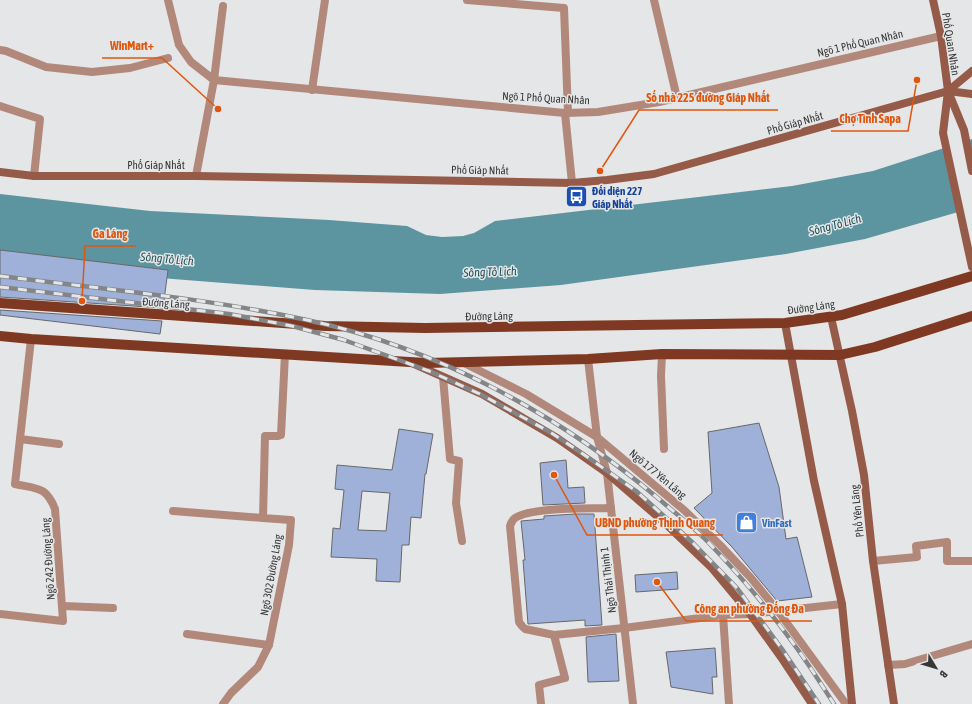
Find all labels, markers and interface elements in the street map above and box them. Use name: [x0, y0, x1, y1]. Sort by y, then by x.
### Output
street label: Phố Quan Nhân: [940, 12, 962, 76]
street label: Ngõ 1 Phố Quan Nhân: [816, 27, 904, 59]
callout: WinMart+: [102, 34, 162, 58]
text: WinMart+: [109, 39, 154, 53]
callout: Số nhà 225 đường Giáp Nhất: [639, 86, 778, 110]
street label: Ngõ 1 Phố Quan Nhân: [502, 90, 590, 106]
text: Số nhà 225 đường Giáp Nhất: [646, 90, 770, 105]
callout: Chợ Tình Sapa: [831, 107, 908, 131]
street label: Phố Giáp Nhất: [766, 109, 824, 137]
text: Chợ Tình Sapa: [839, 112, 901, 126]
street label: Phố Giáp Nhất: [127, 159, 185, 171]
street label: Phố Giáp Nhất: [451, 163, 509, 177]
bus stop icon: Đối diện 227 Giáp Nhất: [563, 184, 589, 210]
place label: Đối diện 227 Giáp Nhất: [592, 185, 642, 210]
water label: Sông Tô Lịch: [806, 211, 863, 239]
callout: Ga Láng: [85, 222, 136, 246]
text: Ga Láng: [93, 227, 128, 241]
water label: Sông Tô Lịch: [139, 250, 194, 268]
water label: Sông Tô Lịch: [462, 264, 517, 280]
street label: Đường Láng: [142, 295, 190, 311]
street label: Đường Láng: [787, 298, 836, 316]
street label: Đường Láng: [465, 310, 513, 322]
street label: Ngõ 177 Yên Lãng: [627, 447, 689, 501]
street label: Phố Yên Lãng: [848, 484, 866, 538]
shop icon: VinFast: [733, 510, 759, 536]
callout: UBND phường Thịnh Quang: [587, 511, 723, 535]
text: UBND phường Thịnh Quang: [595, 516, 716, 530]
street label: Ngõ 242 Đường Láng: [39, 517, 57, 600]
place label: VinFast: [761, 517, 792, 529]
street label: Ngõ 302 Đường Láng: [258, 533, 284, 617]
street label: Ngõ Thái Thịnh 1: [598, 546, 619, 614]
callout: Công an phường Đống Đa: [686, 597, 812, 621]
text: Công an phường Đống Đa: [694, 601, 804, 616]
north arrow: [916, 648, 956, 688]
text: B: [937, 668, 950, 681]

